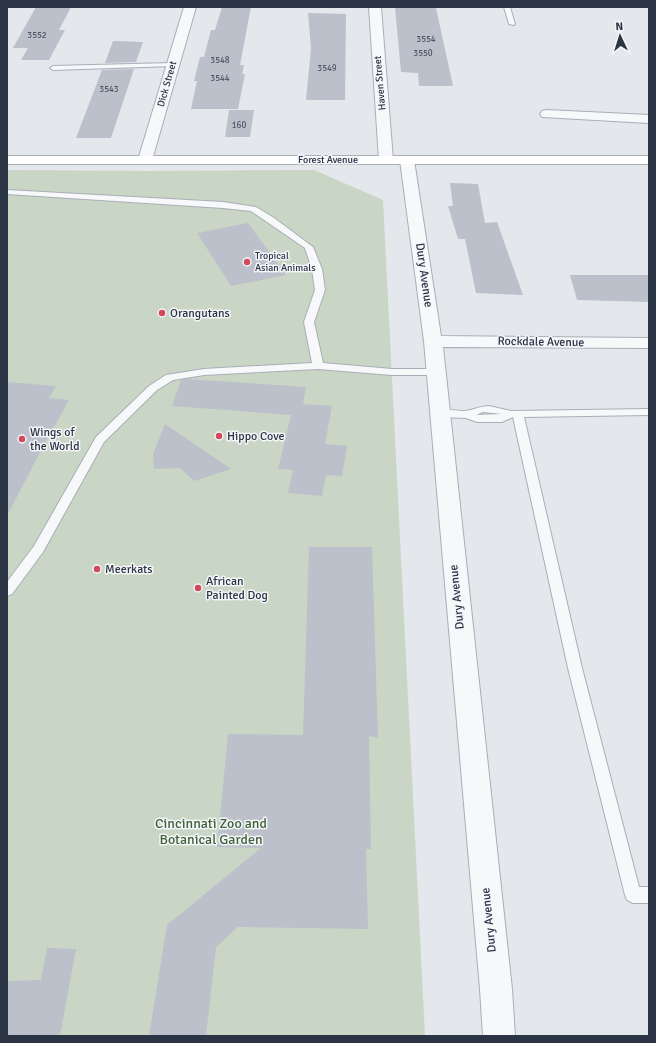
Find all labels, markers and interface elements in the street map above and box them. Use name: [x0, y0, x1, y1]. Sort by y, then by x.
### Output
north arrow: [600, 16, 640, 56]
text: N: [615, 20, 624, 33]
house number: 3552: [27, 30, 47, 41]
house number: 3554: [416, 34, 436, 45]
house number: 3550: [413, 48, 433, 59]
house number: 3548: [210, 55, 230, 66]
street label: Haven Street: [372, 55, 388, 111]
street label: Dick Street: [155, 59, 179, 108]
house number: 3549: [317, 63, 337, 74]
house number: 3544: [210, 73, 230, 84]
house number: 3543: [99, 84, 119, 95]
house number: 160: [232, 120, 246, 131]
street label: Forest Avenue: [298, 154, 358, 166]
street label: Dury Avenue: [412, 242, 436, 308]
place label: Tropical Asian Animals: [255, 250, 316, 274]
marker: Tropical Asian Animals: [242, 257, 252, 267]
place label: Orangutans: [170, 306, 230, 321]
marker: Orangutans: [157, 308, 167, 318]
street label: Rockdale Avenue: [497, 334, 585, 350]
place label: Wings of the World: [30, 425, 80, 454]
place label: Hippo Cove: [227, 429, 285, 444]
marker: Hippo Cove: [214, 431, 224, 441]
marker: Wings of the World: [17, 434, 27, 444]
place label: Meerkats: [105, 562, 153, 577]
marker: Meerkats: [92, 564, 102, 574]
street label: Dury Avenue: [446, 564, 468, 630]
place label: African Painted Dog: [206, 574, 268, 603]
marker: African Painted Dog: [193, 583, 203, 593]
park label: Cincinnati Zoo and Botanical Garden: [155, 815, 267, 848]
street label: Dury Avenue: [478, 887, 500, 953]

